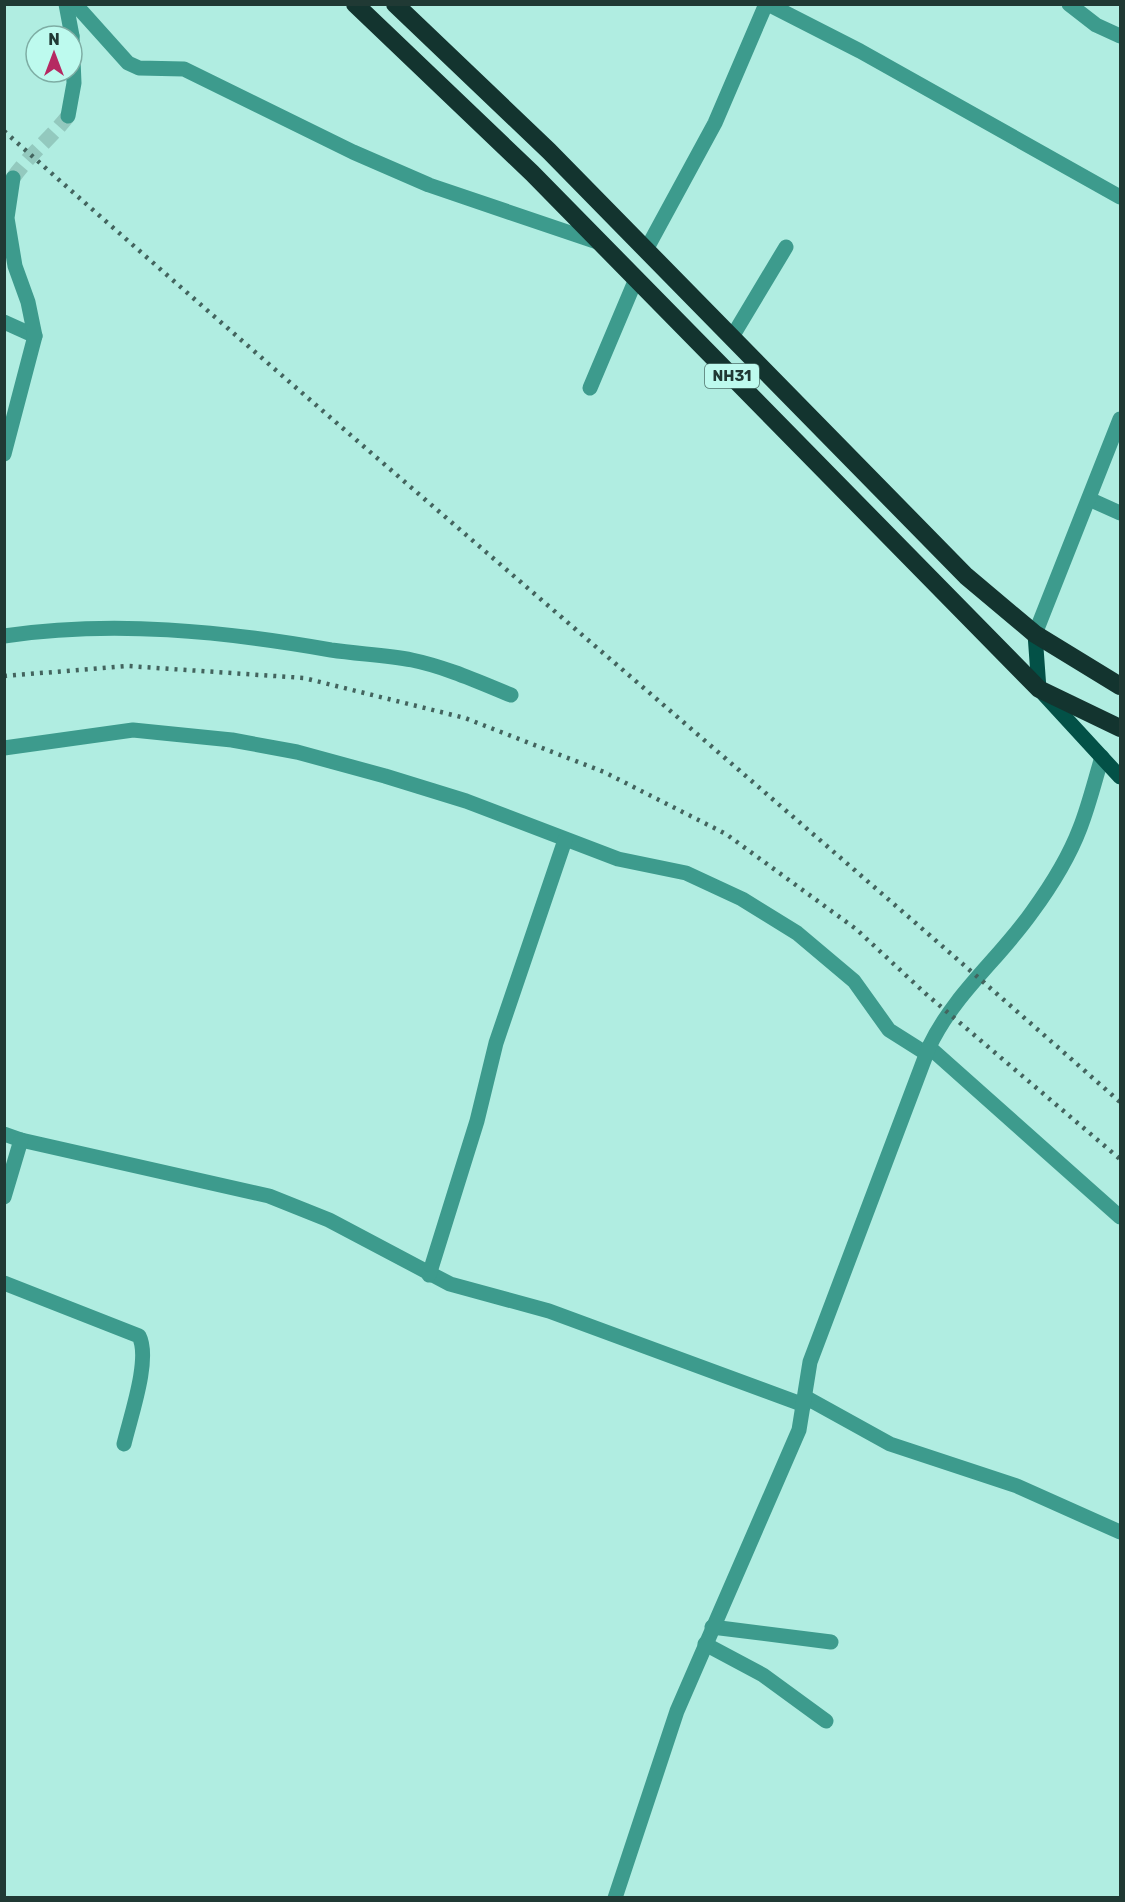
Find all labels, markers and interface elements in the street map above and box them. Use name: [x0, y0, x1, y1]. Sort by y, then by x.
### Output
north arrow: [24, 24, 84, 84]
text: N: [48, 30, 60, 49]
road number: NH31: [705, 364, 759, 388]

